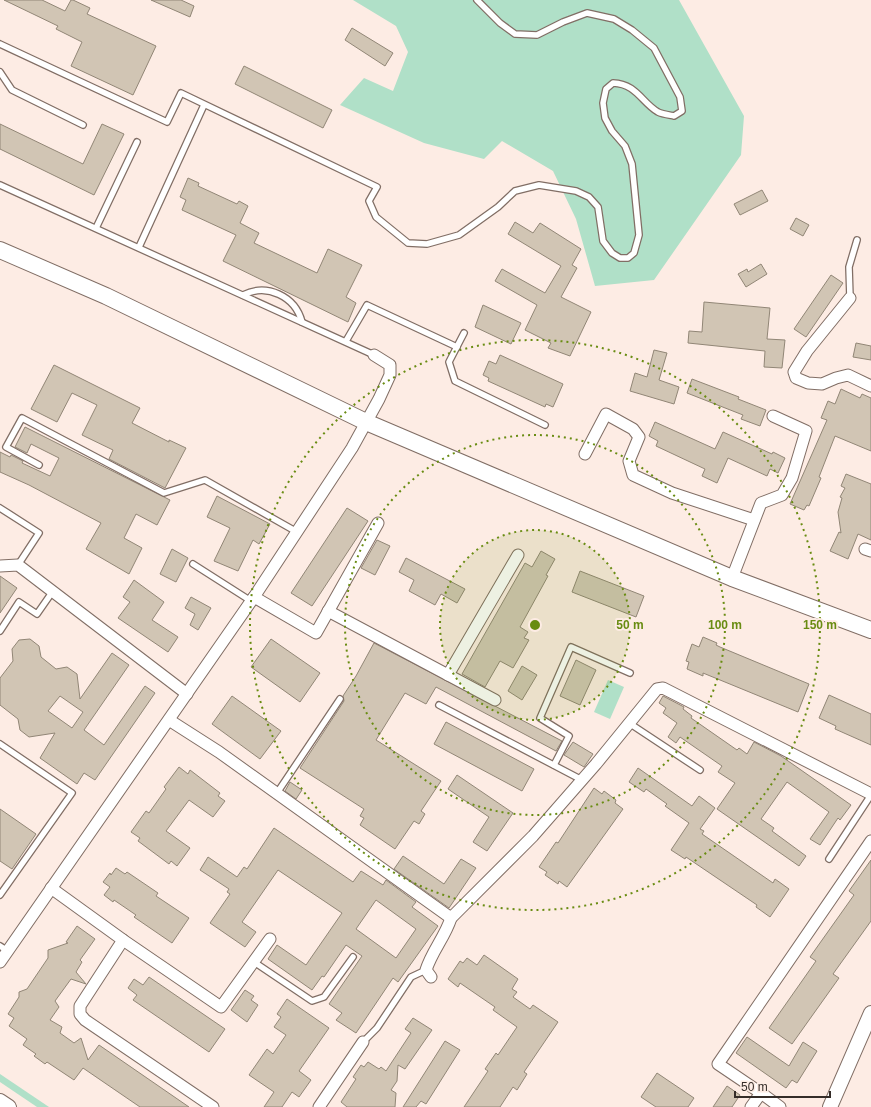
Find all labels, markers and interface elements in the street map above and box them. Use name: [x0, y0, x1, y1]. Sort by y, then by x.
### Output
centre of rings: [528, 618, 542, 632]
text: 50 m: [616, 618, 644, 632]
text: 100 m: [708, 618, 742, 632]
text: 150 m: [803, 618, 837, 632]
scale bar: [735, 1073, 830, 1099]
text: 50 m: [741, 1080, 768, 1094]

